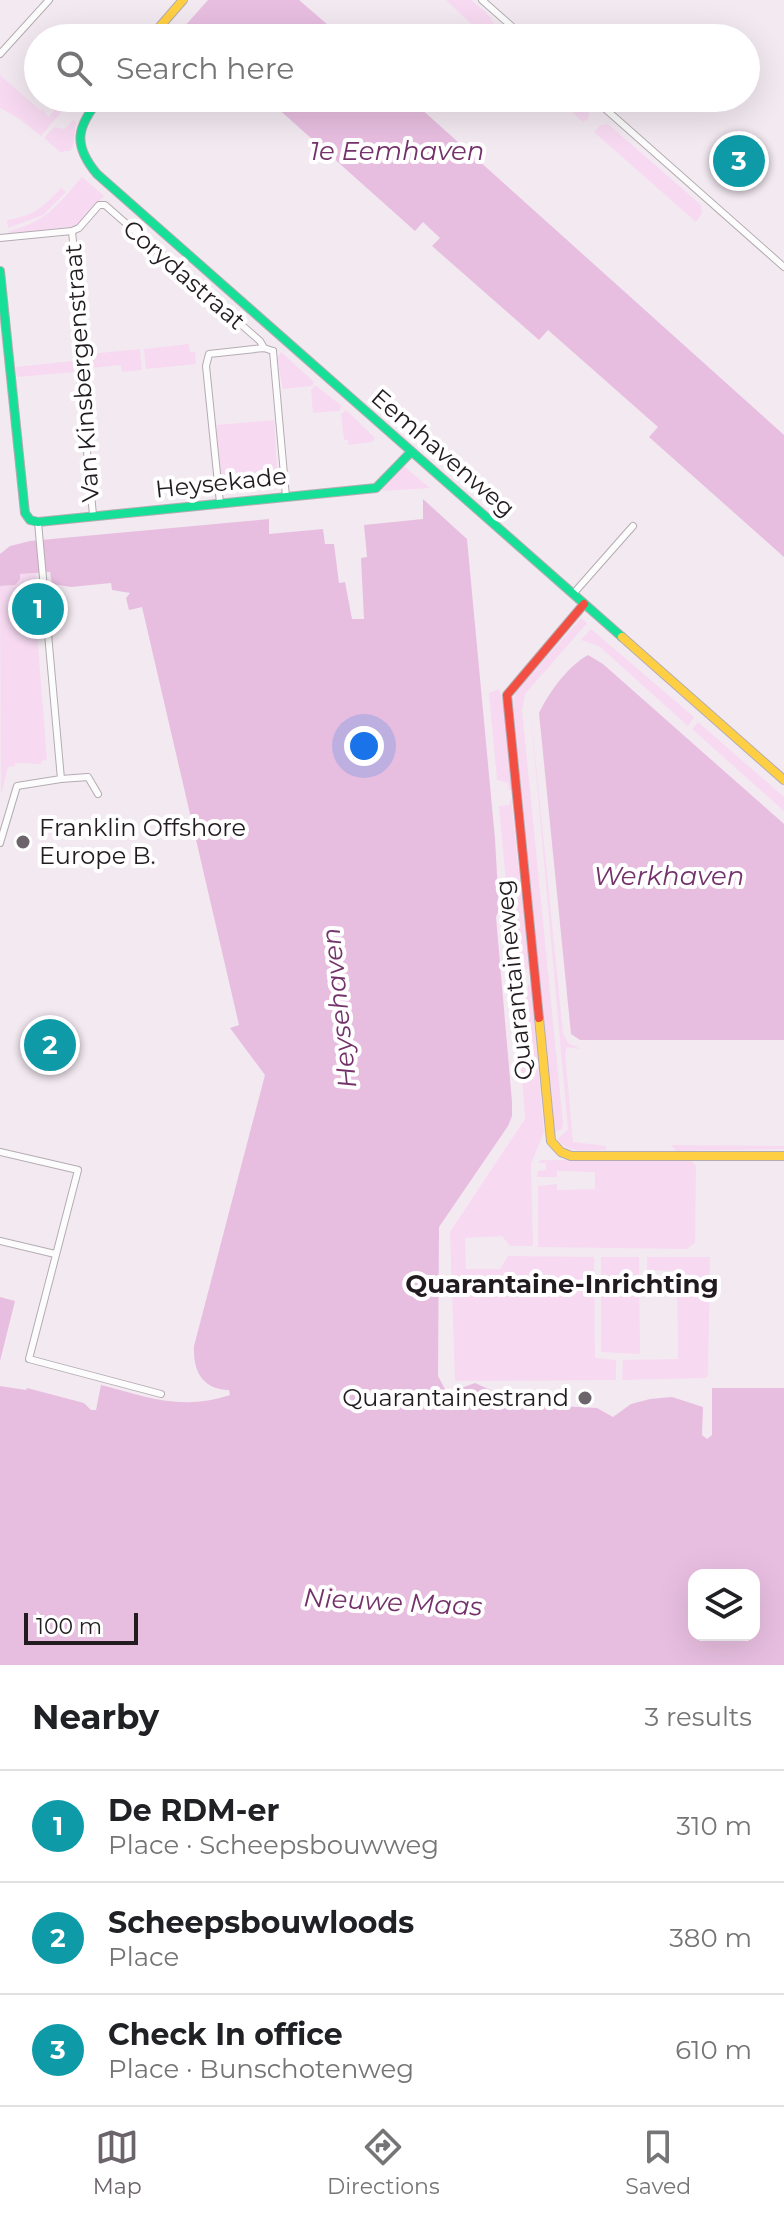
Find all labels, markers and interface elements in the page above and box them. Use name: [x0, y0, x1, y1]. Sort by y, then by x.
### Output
search box: [24, 24, 760, 112]
icon: search: [52, 46, 96, 90]
text: Search here: [116, 50, 294, 87]
pin: 3: [713, 131, 765, 191]
water label: 1e Eemhaven: [310, 135, 484, 167]
street label: Corydastraat: [117, 214, 251, 336]
street label: Van Kinsbergenstraat: [58, 243, 105, 503]
street label: Eemhavenweg: [366, 382, 521, 523]
street label: Heysekade: [154, 461, 288, 504]
pin: 1: [12, 579, 64, 639]
your location: [344, 726, 384, 766]
place label: Franklin Offshore Europe B.: [39, 813, 246, 870]
marker: Franklin Offshore Europe B.: [14, 833, 32, 851]
water label: Werkhaven: [594, 860, 744, 892]
street label: Quarantaineweg: [489, 878, 538, 1082]
water label: Heysehaven: [315, 926, 363, 1090]
pin: 2: [24, 1015, 76, 1075]
district label: Quarantaine-Inrichting: [405, 1268, 719, 1300]
place label: Quarantainestrand: [342, 1383, 569, 1412]
marker: Quarantainestrand: [576, 1389, 594, 1407]
map controls: [688, 1569, 760, 1641]
button: layers: [688, 1569, 760, 1641]
water label: Nieuwe Maas: [303, 1581, 484, 1623]
scale bar: [24, 1609, 138, 1645]
text: 100 m: [36, 1613, 102, 1640]
text: Nearby: [32, 1696, 159, 1738]
text: 3 results: [645, 1701, 752, 1733]
text: De RDM-er: [108, 1792, 279, 1829]
text: 1: [53, 1810, 63, 1842]
text: 310 m: [676, 1810, 752, 1842]
text: Place · Scheepsbouwweg: [108, 1829, 439, 1861]
text: Scheepsbouwloods: [108, 1904, 414, 1941]
text: 2: [50, 1922, 66, 1954]
text: 380 m: [669, 1922, 752, 1954]
text: Place: [108, 1941, 179, 1973]
text: Check In office: [108, 2016, 343, 2053]
text: 3: [50, 2034, 66, 2066]
text: 610 m: [675, 2034, 752, 2066]
text: Place · Bunschotenweg: [108, 2053, 414, 2085]
tab: Map: [93, 2125, 142, 2200]
tab: Directions: [327, 2125, 440, 2200]
tab: Saved: [625, 2125, 691, 2200]

